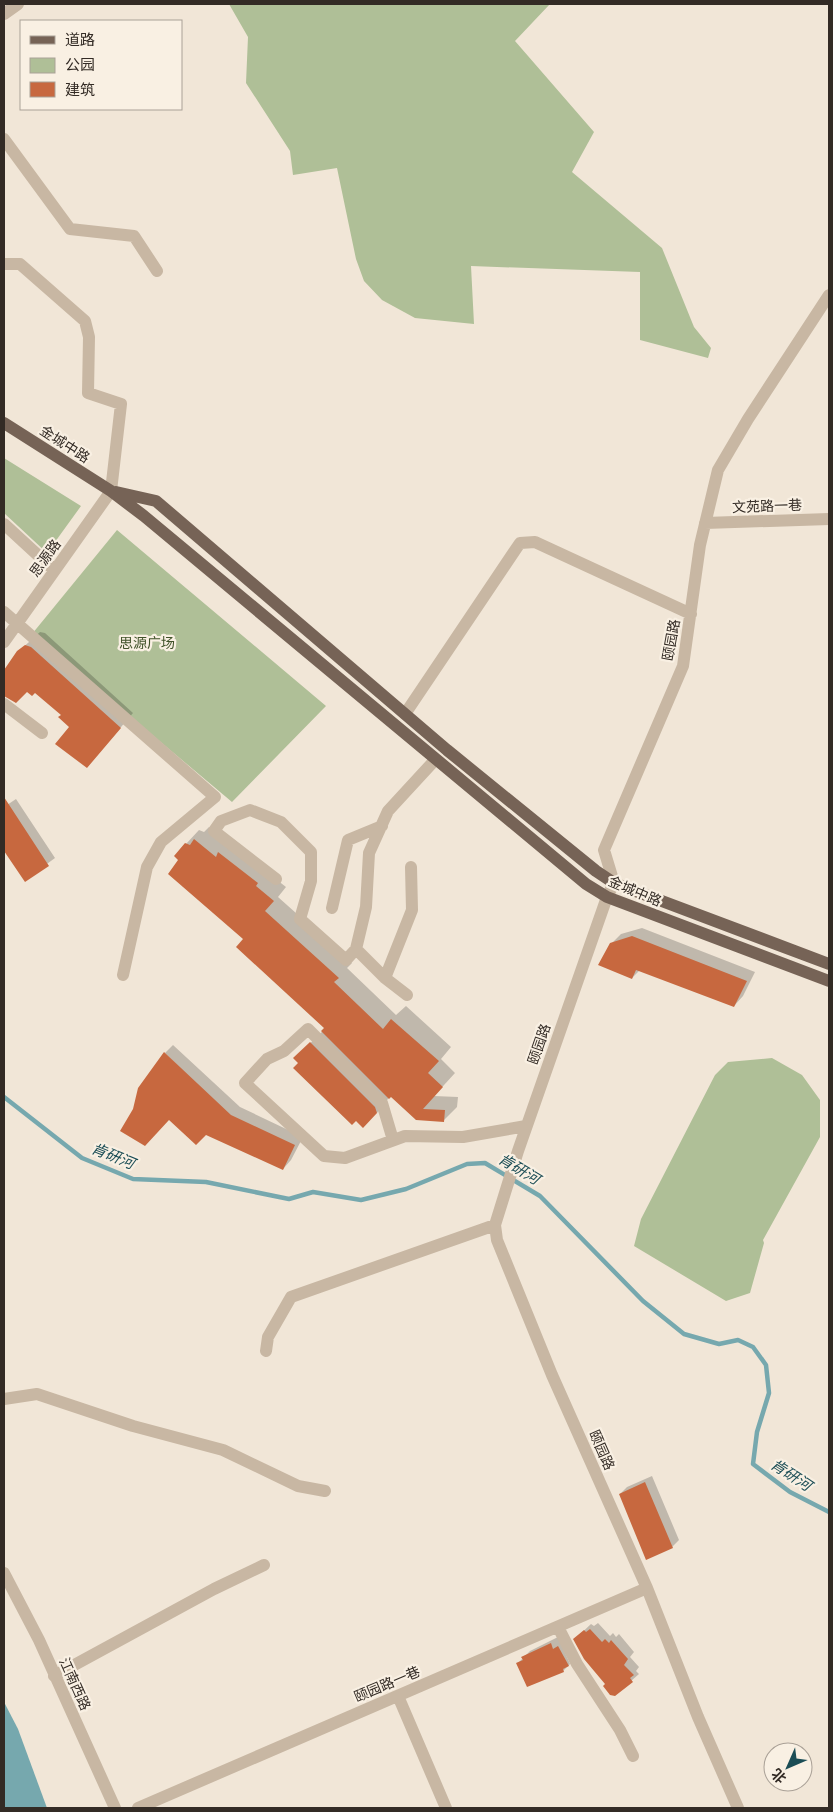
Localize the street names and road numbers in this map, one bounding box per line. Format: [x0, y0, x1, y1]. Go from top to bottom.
street label: 金城中路 [37, 422, 93, 466]
street label: 文苑路一巷 [732, 497, 802, 515]
street label: 思源路 [26, 536, 64, 580]
street label: 颐园路 [659, 618, 683, 662]
street label: 金城中路 [606, 873, 664, 909]
street label: 颐园路 [525, 1022, 553, 1066]
street label: 颐园路 [586, 1428, 618, 1472]
street label: 江南西路 [56, 1655, 94, 1713]
street label: 颐园路一巷 [352, 1663, 422, 1705]

